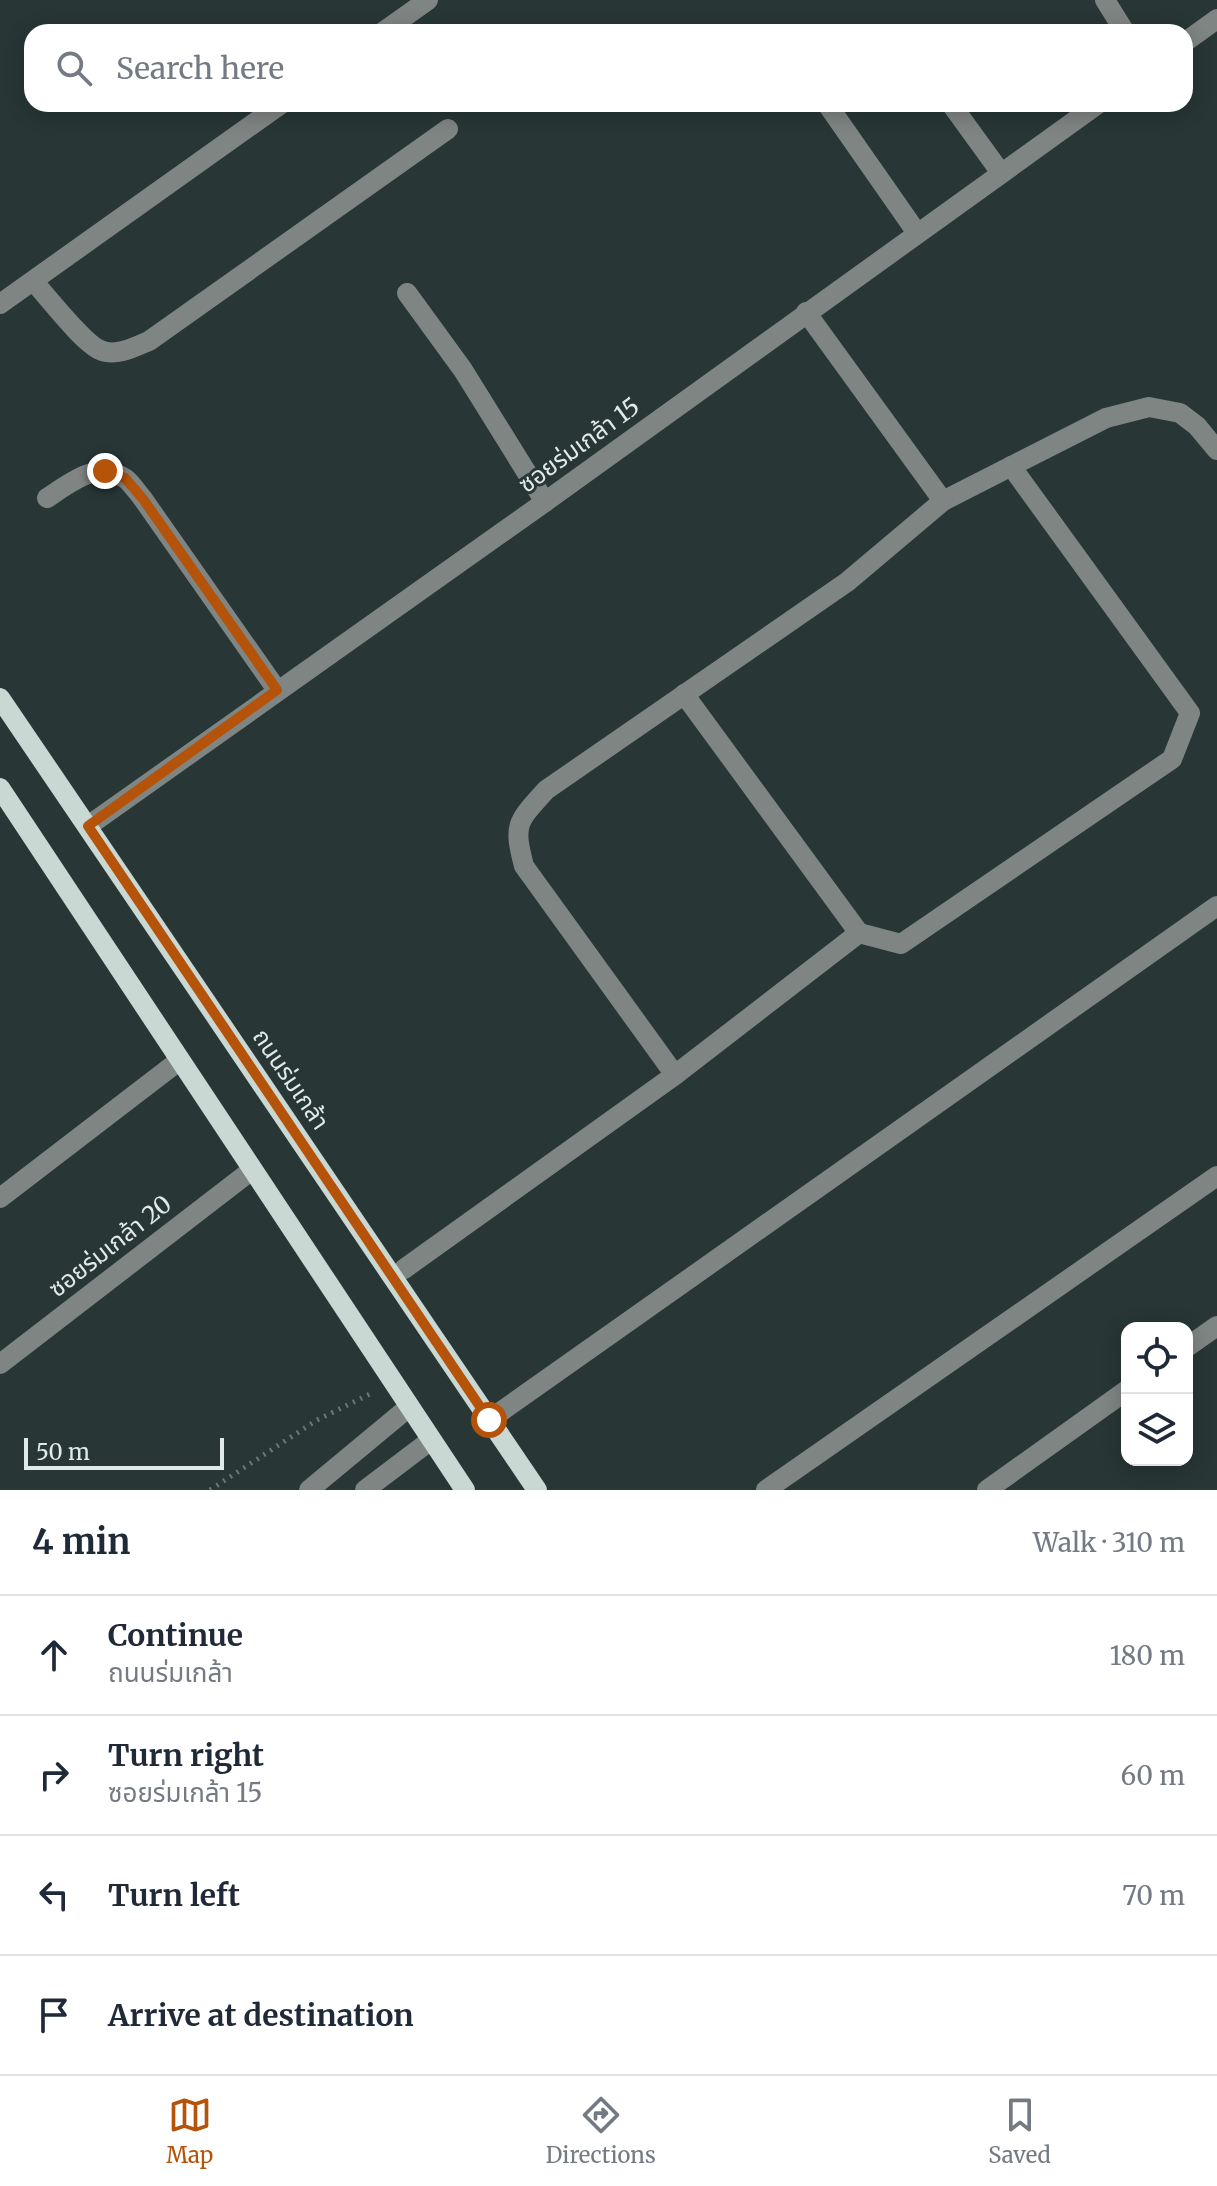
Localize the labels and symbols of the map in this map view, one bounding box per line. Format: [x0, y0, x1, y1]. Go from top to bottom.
street label: ซอยร่มเกล้า 15 [512, 391, 646, 499]
route end [87, 453, 123, 489]
street label: ถนนร่มเกล้า [246, 1023, 336, 1135]
street label: ซอยร่มเกล้า 20 [42, 1188, 178, 1304]
route start [471, 1402, 507, 1438]
scale bar [24, 1434, 224, 1470]

